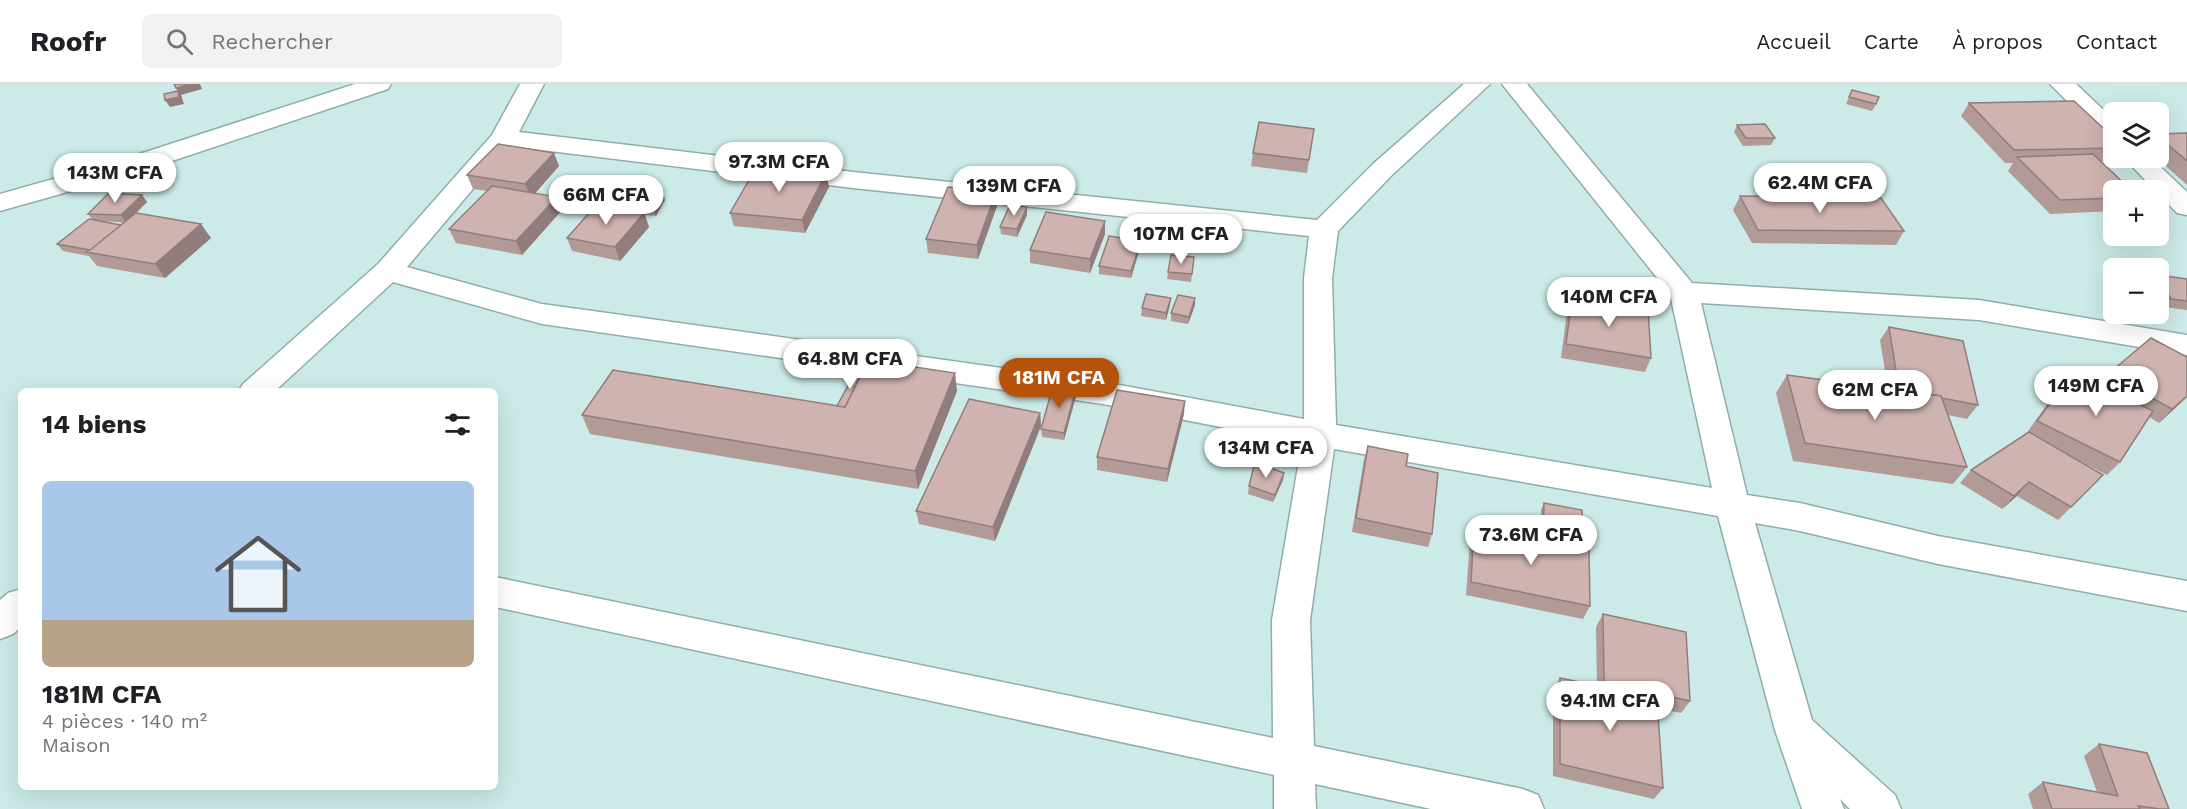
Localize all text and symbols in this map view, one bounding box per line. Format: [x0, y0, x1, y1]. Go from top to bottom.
search box [142, 14, 562, 68]
text: Roofr [30, 25, 106, 58]
icon: search [163, 25, 196, 58]
text: Rechercher [211, 29, 333, 54]
text: Accueil [1756, 29, 1831, 54]
text: Carte [1864, 29, 1919, 54]
text: À propos [1952, 29, 2043, 54]
text: Contact [2076, 29, 2157, 54]
map controls [2103, 102, 2169, 324]
button: layers [2103, 102, 2169, 168]
pin: 97.3M CFA [710, 142, 848, 193]
text: 97.3M CFA [728, 149, 830, 173]
pin: 143M CFA [53, 153, 177, 204]
text: 143M CFA [67, 160, 163, 184]
pin: 62.4M CFA [1751, 163, 1889, 214]
pin: 139M CFA [952, 166, 1076, 217]
text: 62.4M CFA [1768, 170, 1872, 194]
text: 139M CFA [967, 173, 1061, 197]
pin: 66M CFA [551, 175, 661, 226]
button: + [2103, 180, 2169, 246]
text: 66M CFA [563, 182, 649, 206]
pin: 107M CFA [1119, 214, 1243, 265]
text: 107M CFA [1133, 221, 1229, 245]
button: − [2103, 258, 2169, 324]
pin: 140M CFA [1547, 277, 1671, 328]
text: 140M CFA [1561, 284, 1657, 308]
pin: 64.8M CFA [781, 339, 919, 390]
text: 64.8M CFA [797, 346, 903, 370]
pin: 181M CFA [997, 358, 1121, 409]
text: 181M CFA [1013, 365, 1105, 389]
pin: 149M CFA [2034, 366, 2158, 417]
pin: 62M CFA [1820, 370, 1930, 421]
text: 149M CFA [2048, 373, 2144, 397]
text: 62M CFA [1832, 377, 1918, 401]
icon: filters [441, 408, 474, 441]
text: 14 biens [42, 409, 146, 439]
pin: 134M CFA [1204, 428, 1328, 479]
text: 134M CFA [1218, 435, 1314, 459]
pin: 73.6M CFA [1462, 515, 1600, 566]
icon: home [204, 520, 312, 628]
text: 73.6M CFA [1479, 522, 1583, 546]
text: 181M CFA [42, 679, 161, 709]
pin: 94.1M CFA [1541, 681, 1679, 732]
text: 94.1M CFA [1560, 688, 1660, 712]
text: 4 pièces · 140 m² [42, 709, 207, 733]
text: Maison [42, 733, 111, 757]

